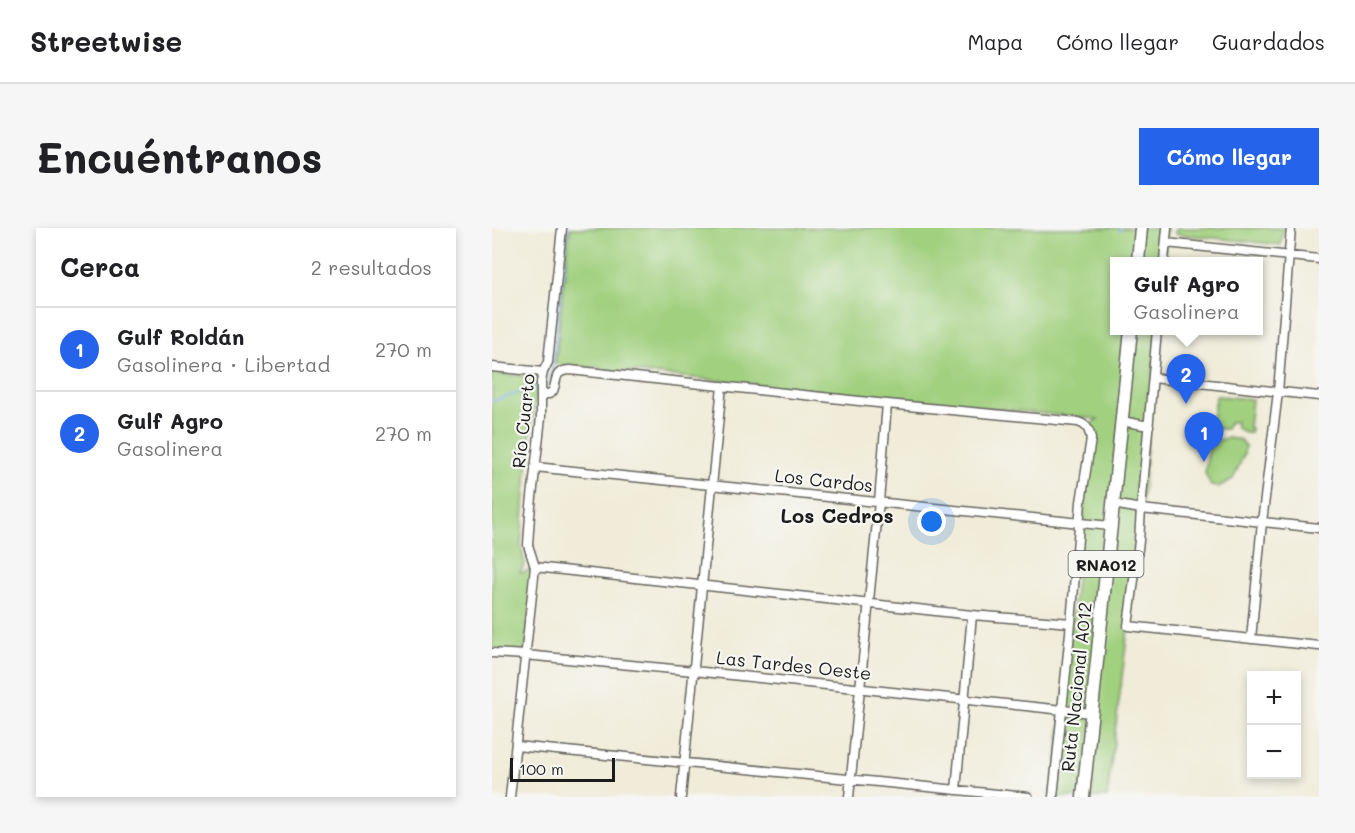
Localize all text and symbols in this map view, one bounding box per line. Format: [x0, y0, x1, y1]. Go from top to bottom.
text: Streetwise [30, 23, 182, 59]
text: Mapa [967, 28, 1023, 55]
text: Cómo llegar [1056, 28, 1179, 55]
text: Guardados [1212, 28, 1325, 55]
button: Cómo llegar [1139, 128, 1319, 185]
text: Encuéntranos [36, 129, 322, 184]
text: Cerca [60, 250, 140, 284]
text: 2 resultados [311, 254, 432, 280]
popup [1110, 257, 1263, 335]
text: Gulf Agro [1133, 269, 1240, 298]
text: Gasolinera [1133, 298, 1239, 324]
text: Gulf Roldán [117, 322, 244, 351]
text: 1 [75, 336, 84, 362]
text: 270 m [375, 336, 432, 362]
text: Gasolinera · Libertad [117, 351, 330, 377]
pin: 2 [1166, 354, 1206, 404]
street label: Río Cuarto [506, 372, 540, 470]
text: Gulf Agro [117, 406, 223, 435]
pin: 1 [1184, 412, 1224, 462]
text: 2 [74, 420, 85, 446]
text: 270 m [375, 420, 432, 446]
text: Gasolinera [117, 435, 223, 461]
street label: Los Cardos [774, 463, 874, 497]
district label: Los Cedros [780, 502, 894, 528]
your location [917, 507, 946, 536]
road number: RNA012 [1068, 551, 1144, 577]
street label: Ruta Nacional A012 [1055, 601, 1097, 773]
street label: Las Tardes Oeste [715, 645, 873, 685]
map controls [1247, 671, 1301, 779]
button: + [1247, 671, 1301, 725]
button: − [1247, 725, 1301, 779]
scale bar [510, 755, 615, 782]
text: 100 m [519, 758, 564, 779]

